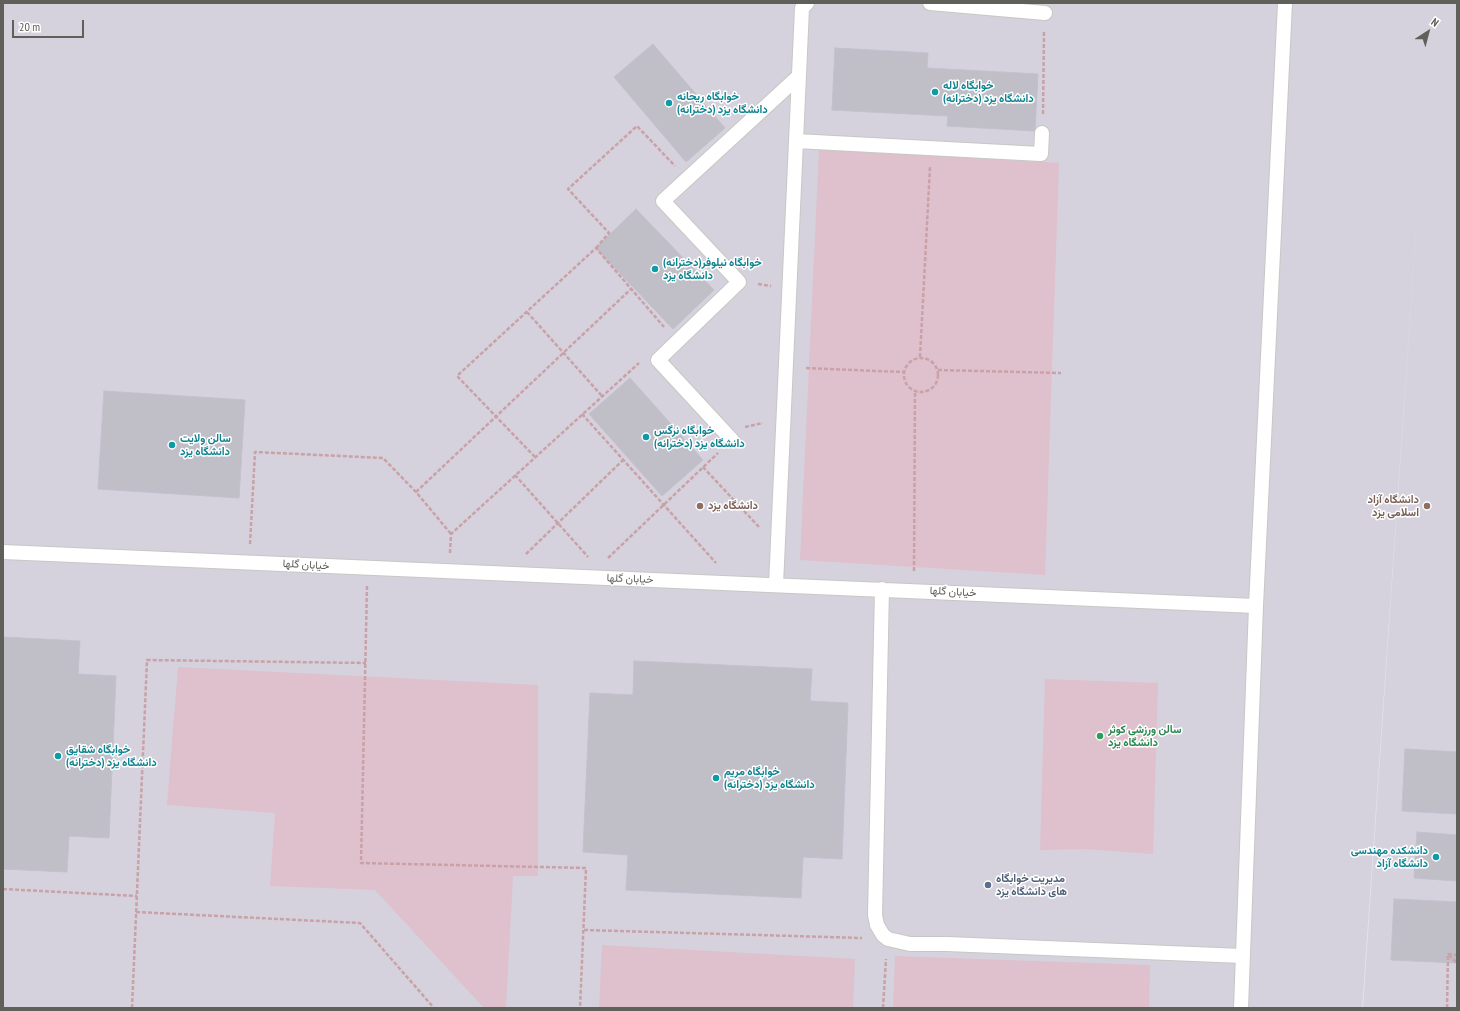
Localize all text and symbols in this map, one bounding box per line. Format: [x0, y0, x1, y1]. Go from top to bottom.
scale bar [14, 12, 86, 38]
north arrow [1408, 12, 1448, 52]
text: N [1429, 15, 1442, 30]
text: 20 m [19, 19, 40, 34]
place label: خوابگاه لاله (دخترانه) دانشگاه یزد [943, 79, 1034, 105]
marker: خوابگاه لاله (دخترانه) دانشگاه یزد [930, 87, 940, 97]
place label: خوابگاه ریحانه (دخترانه) دانشگاه یزد [677, 90, 768, 116]
marker: خوابگاه ریحانه (دخترانه) دانشگاه یزد [664, 98, 674, 108]
place label: خوابگاه نیلوفر(دخترانه) دانشگاه یزد [663, 256, 762, 282]
marker: خوابگاه نیلوفر(دخترانه) دانشگاه یزد [650, 264, 660, 274]
place label: خوابگاه نرگس (دخترانه) دانشگاه یزد [654, 424, 745, 450]
place label: سالن ولایت دانشگاه یزد [180, 432, 231, 458]
marker: خوابگاه نرگس (دخترانه) دانشگاه یزد [641, 432, 651, 442]
marker: سالن ولایت دانشگاه یزد [167, 440, 177, 450]
place label: دانشگاه آزاد اسلامی یزد [1367, 493, 1419, 519]
place label: دانشگاه یزد [708, 499, 758, 513]
marker: دانشگاه یزد [695, 501, 705, 511]
marker: دانشگاه آزاد اسلامی یزد [1422, 501, 1432, 511]
street label: خیابان گلها [282, 557, 330, 573]
street label: خیابان گلها [606, 572, 654, 586]
street label: خیابان گلها [929, 584, 977, 600]
place label: سالن ورزشی کوثر دانشگاه یزد [1108, 723, 1182, 749]
marker: سالن ورزشی کوثر دانشگاه یزد [1095, 731, 1105, 741]
place label: خوابگاه شقایق (دخترانه) دانشگاه یزد [66, 743, 157, 769]
marker: خوابگاه شقایق (دخترانه) دانشگاه یزد [53, 751, 63, 761]
place label: خوابگاه مریم (دخترانه) دانشگاه یزد [724, 765, 815, 791]
marker: خوابگاه مریم (دخترانه) دانشگاه یزد [711, 773, 721, 783]
place label: دانشکده مهندسی دانشگاه آزاد [1351, 844, 1428, 870]
marker: دانشکده مهندسی دانشگاه آزاد [1431, 852, 1441, 862]
place label: مدیریت خوابگاه های دانشگاه یزد [996, 872, 1067, 898]
marker: مدیریت خوابگاه های دانشگاه یزد [983, 880, 993, 890]

